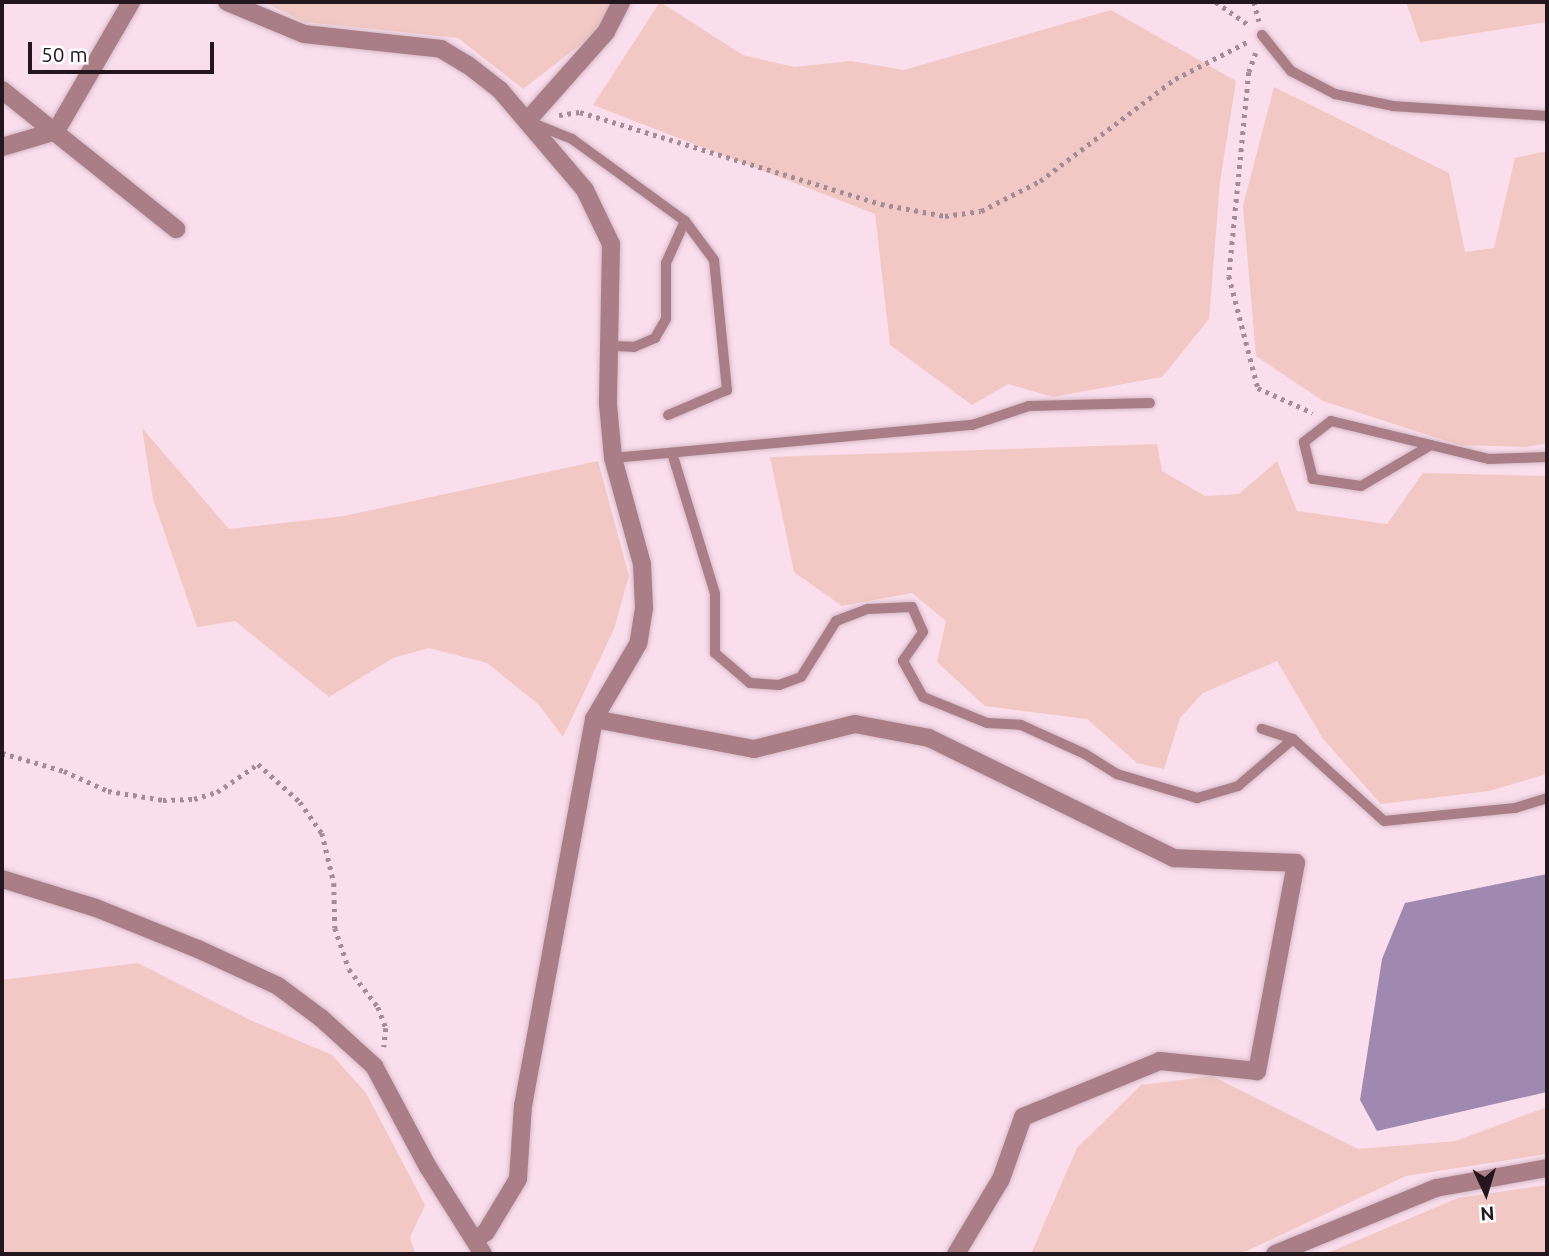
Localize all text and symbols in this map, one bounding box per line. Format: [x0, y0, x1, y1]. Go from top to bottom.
scale bar [32, 28, 217, 72]
text: 50 m [41, 42, 88, 66]
north arrow [1451, 1158, 1521, 1228]
text: N [1480, 1202, 1495, 1225]

